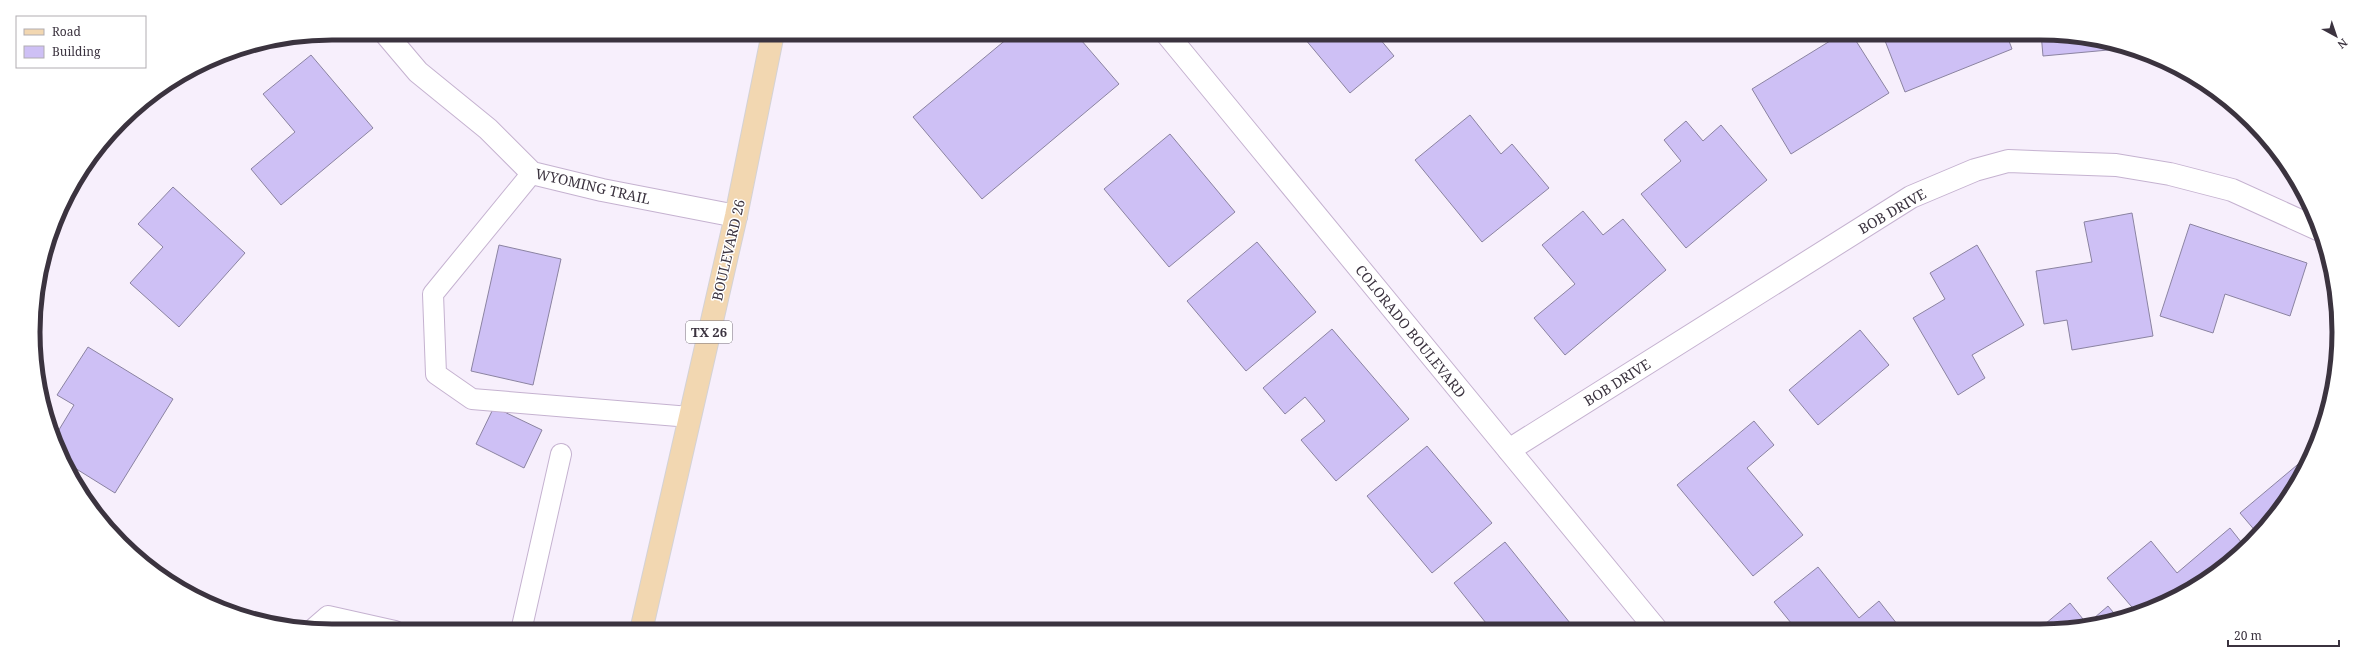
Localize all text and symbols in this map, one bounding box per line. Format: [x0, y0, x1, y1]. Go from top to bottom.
legend [16, 16, 146, 68]
north arrow [2316, 16, 2356, 56]
text: Road [52, 23, 82, 40]
text: N [2334, 36, 2351, 53]
text: Building [52, 43, 101, 60]
street label: WYOMING TRAIL [534, 164, 653, 209]
street label: BOB DRIVE [1855, 184, 1929, 238]
street label: BOULEVARD 26 [707, 197, 749, 303]
street label: COLORADO BOULEVARD [1351, 261, 1471, 401]
road number: TX 26 [686, 321, 732, 343]
street label: BOB DRIVE [1580, 354, 1654, 410]
scale bar [2228, 622, 2339, 648]
text: 20 m [2234, 627, 2262, 644]

